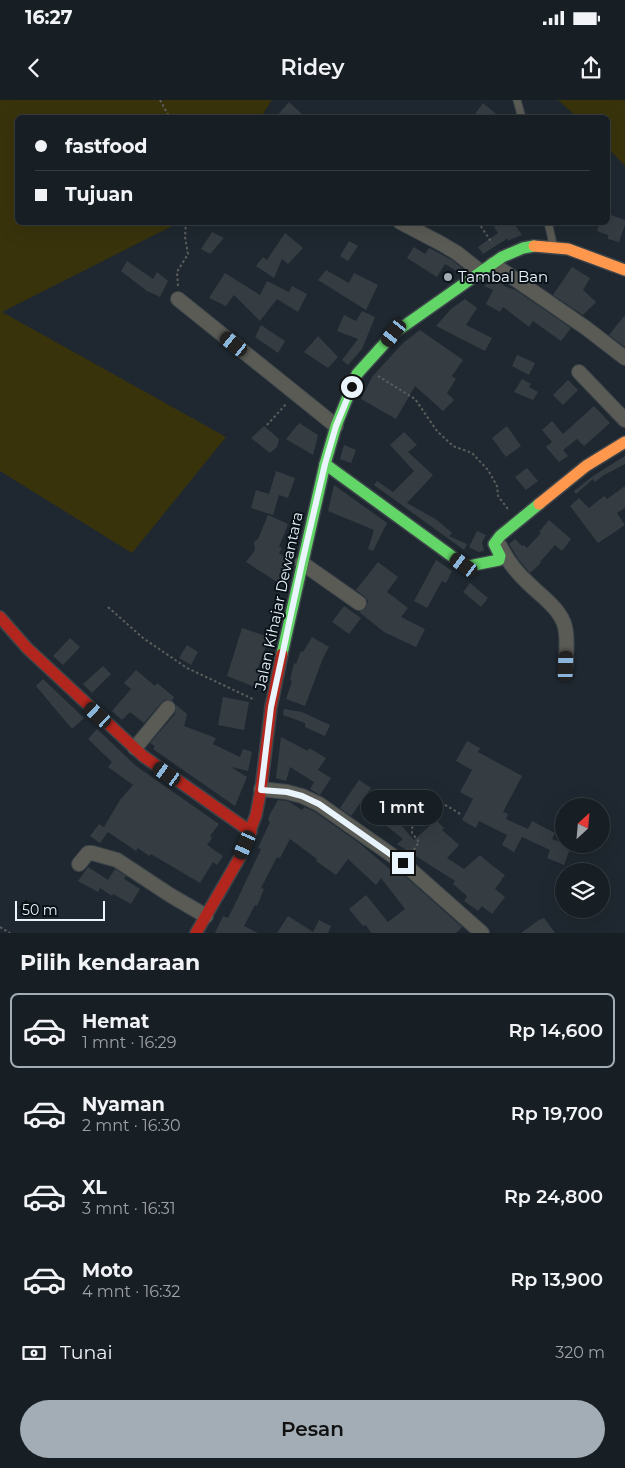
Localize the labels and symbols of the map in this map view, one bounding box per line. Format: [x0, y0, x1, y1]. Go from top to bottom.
place label: Tambal Ban [458, 267, 548, 286]
marker: Tambal Ban [442, 271, 454, 283]
car [378, 317, 409, 349]
car [217, 329, 250, 359]
route start [341, 376, 363, 398]
street label: Jalan Kihajar Dewantara [250, 510, 307, 693]
car [447, 550, 480, 580]
car [557, 651, 574, 681]
car [81, 699, 114, 731]
car [150, 759, 183, 789]
callout: 1 mnt [362, 790, 444, 826]
north arrow [555, 798, 610, 852]
car [232, 828, 257, 862]
route end [392, 852, 414, 874]
scale bar [15, 898, 105, 921]

